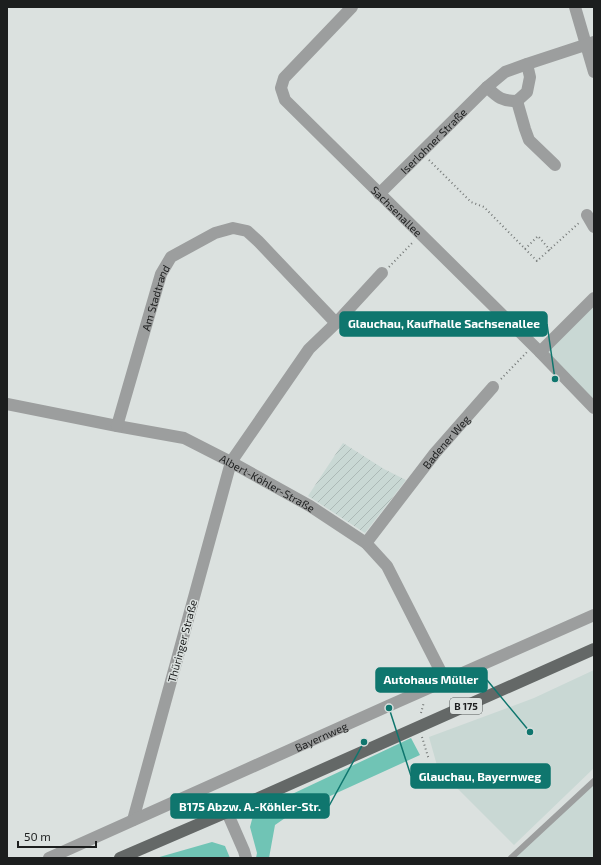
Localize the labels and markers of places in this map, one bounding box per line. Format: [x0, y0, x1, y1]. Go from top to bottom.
callout: Glauchau, Kaufhalle Sachsenallee [340, 312, 547, 336]
callout: Autohaus Müller [376, 668, 487, 692]
callout: Glauchau, Bayernweg [411, 764, 550, 788]
callout: B175 Abzw. A.-Köhler-Str. [171, 794, 329, 818]

